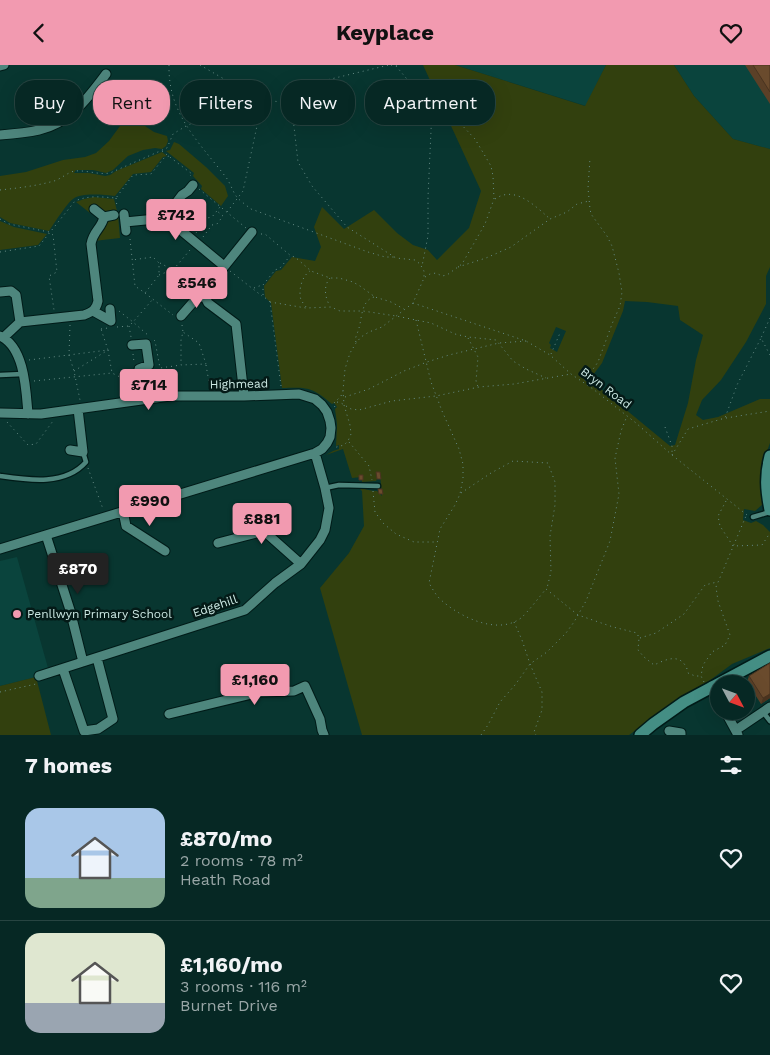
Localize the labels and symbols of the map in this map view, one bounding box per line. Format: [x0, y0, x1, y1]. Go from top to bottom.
pin: £742 [146, 199, 206, 241]
pin: £546 [167, 267, 227, 309]
street label: Bryn Road [578, 364, 634, 412]
pin: £714 [119, 369, 179, 411]
street label: Highmead [210, 376, 268, 392]
pin: £990 [120, 485, 180, 527]
pin: £881 [232, 503, 292, 545]
pin: £870 [48, 553, 108, 595]
street label: Edgehill [191, 592, 239, 620]
place label: Penllwyn Primary School [27, 607, 172, 621]
marker: Penllwyn Primary School [11, 608, 23, 620]
pin: £1,160 [214, 663, 296, 706]
north arrow [710, 675, 755, 720]

